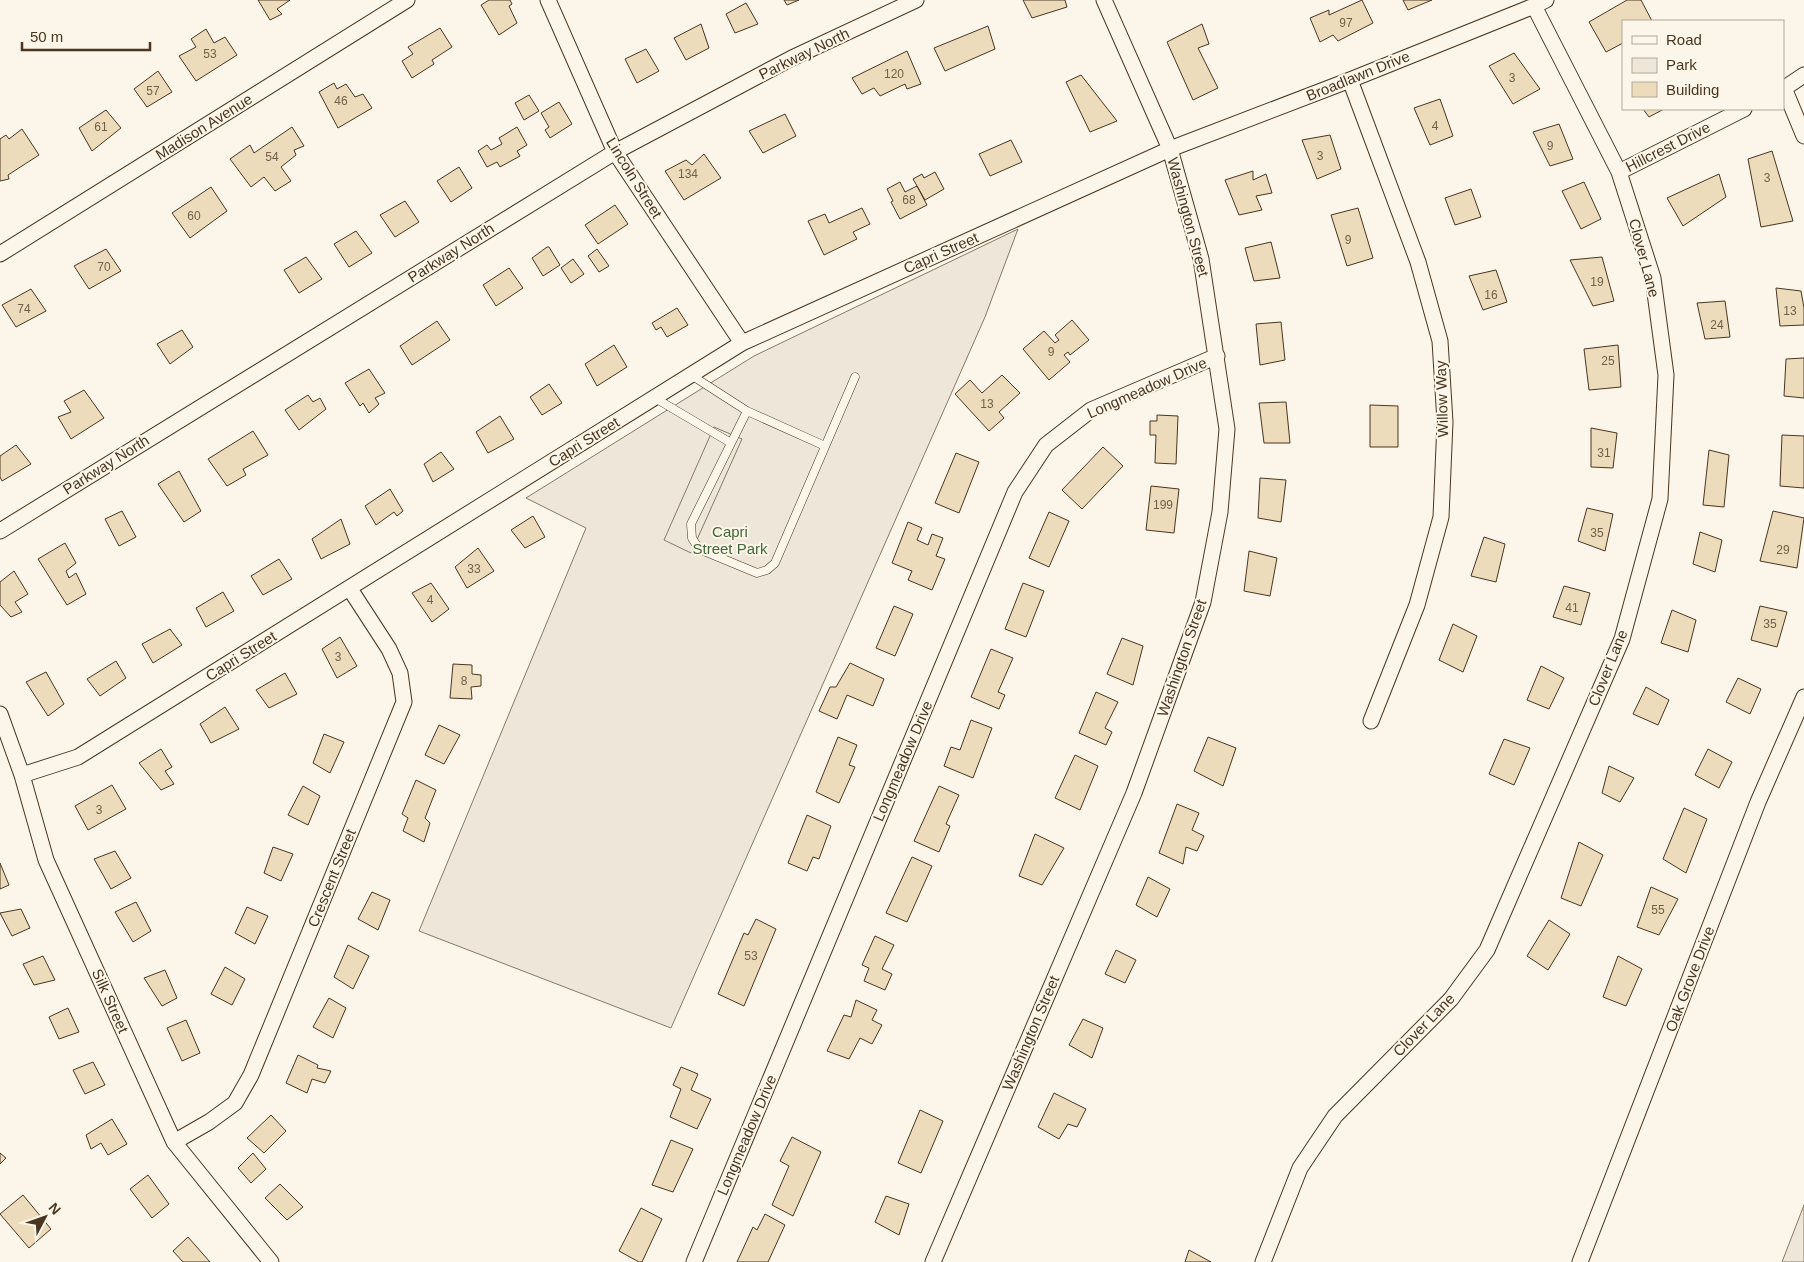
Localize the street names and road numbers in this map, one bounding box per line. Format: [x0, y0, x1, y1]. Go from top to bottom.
street label: Parkway North [756, 24, 852, 83]
street label: Broadlawn Drive [1304, 47, 1412, 104]
street label: Madison Avenue [152, 90, 255, 163]
street label: Hillcrest Drive [1623, 118, 1713, 175]
street label: Lincoln Street [603, 134, 666, 222]
street label: Washington Street [1164, 155, 1213, 279]
street label: Clover Lane [1626, 217, 1663, 299]
street label: Parkway North [405, 219, 497, 286]
street label: Capri Street [901, 228, 982, 277]
street label: Longmeadow Drive [1084, 353, 1209, 422]
street label: Willow Way [1432, 360, 1451, 438]
street label: Capri Street [545, 413, 623, 470]
street label: Parkway North [60, 431, 152, 498]
street label: Washington Street [1153, 596, 1210, 719]
street label: Capri Street [202, 627, 280, 684]
street label: Clover Lane [1585, 627, 1631, 708]
street label: Longmeadow Drive [869, 698, 936, 824]
street label: Crescent Street [304, 826, 359, 929]
street label: Oak Grove Drive [1662, 924, 1717, 1034]
street label: Silk Street [89, 966, 132, 1036]
street label: Washington Street [999, 972, 1063, 1093]
street label: Clover Lane [1389, 990, 1458, 1060]
street label: Longmeadow Drive [713, 1072, 780, 1198]

